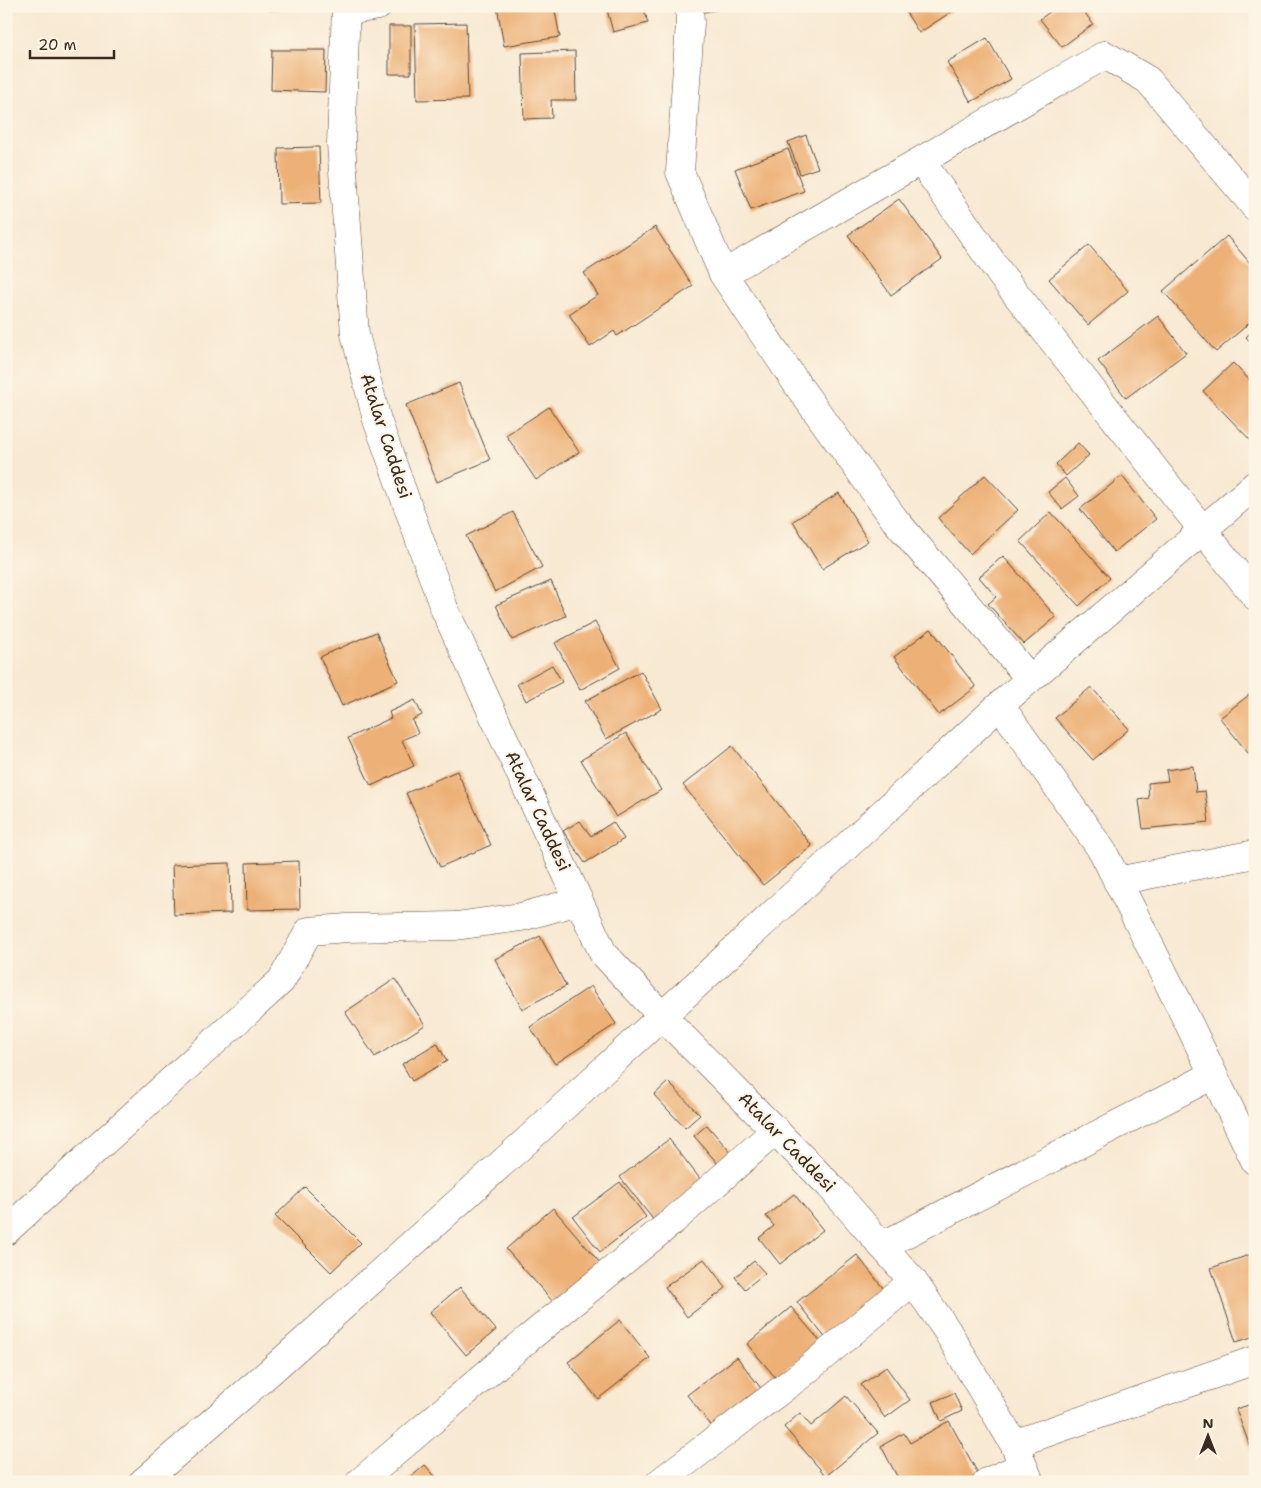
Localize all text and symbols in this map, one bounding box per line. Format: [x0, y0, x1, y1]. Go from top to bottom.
scale bar [30, 28, 114, 60]
text: 20 m [38, 35, 77, 55]
street label: Atalar Caddesi [354, 370, 418, 502]
street label: Atalar Caddesi [500, 747, 576, 875]
street label: Atalar Caddesi [733, 1087, 841, 1197]
north arrow [1184, 1410, 1234, 1460]
text: N [1202, 1414, 1214, 1432]

